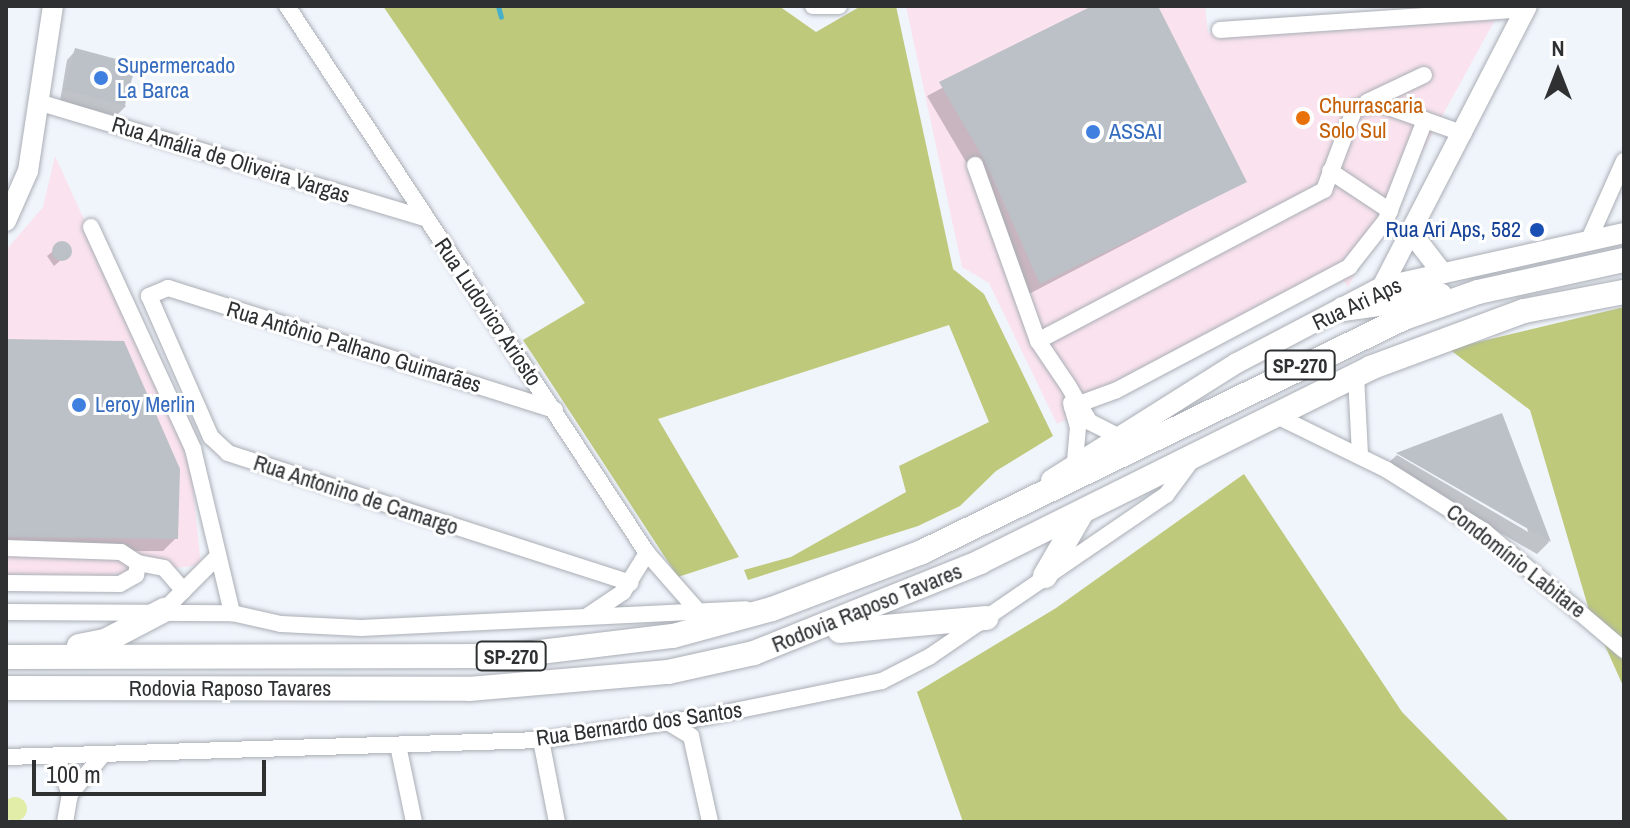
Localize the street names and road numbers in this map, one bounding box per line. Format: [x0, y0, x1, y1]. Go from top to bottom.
street label: Rua Amália de Oliveira Vargas [108, 111, 354, 209]
street label: Rua Ludovico Ariosto [429, 233, 547, 391]
street label: Rua Ari Aps [1307, 271, 1407, 337]
street label: Rua Antônio Palhano Guimarães [223, 296, 485, 398]
road number: SP-270 [1264, 349, 1336, 381]
street label: Rua Antonino de Camargo [250, 449, 462, 541]
street label: Condomínio Labitare [1441, 498, 1591, 624]
street label: Rodovia Raposo Tavares [768, 558, 966, 658]
road number: SP-270 [475, 640, 547, 672]
street label: Rodovia Raposo Tavares [129, 676, 331, 702]
street label: Rua Bernardo dos Santos [534, 696, 744, 752]

